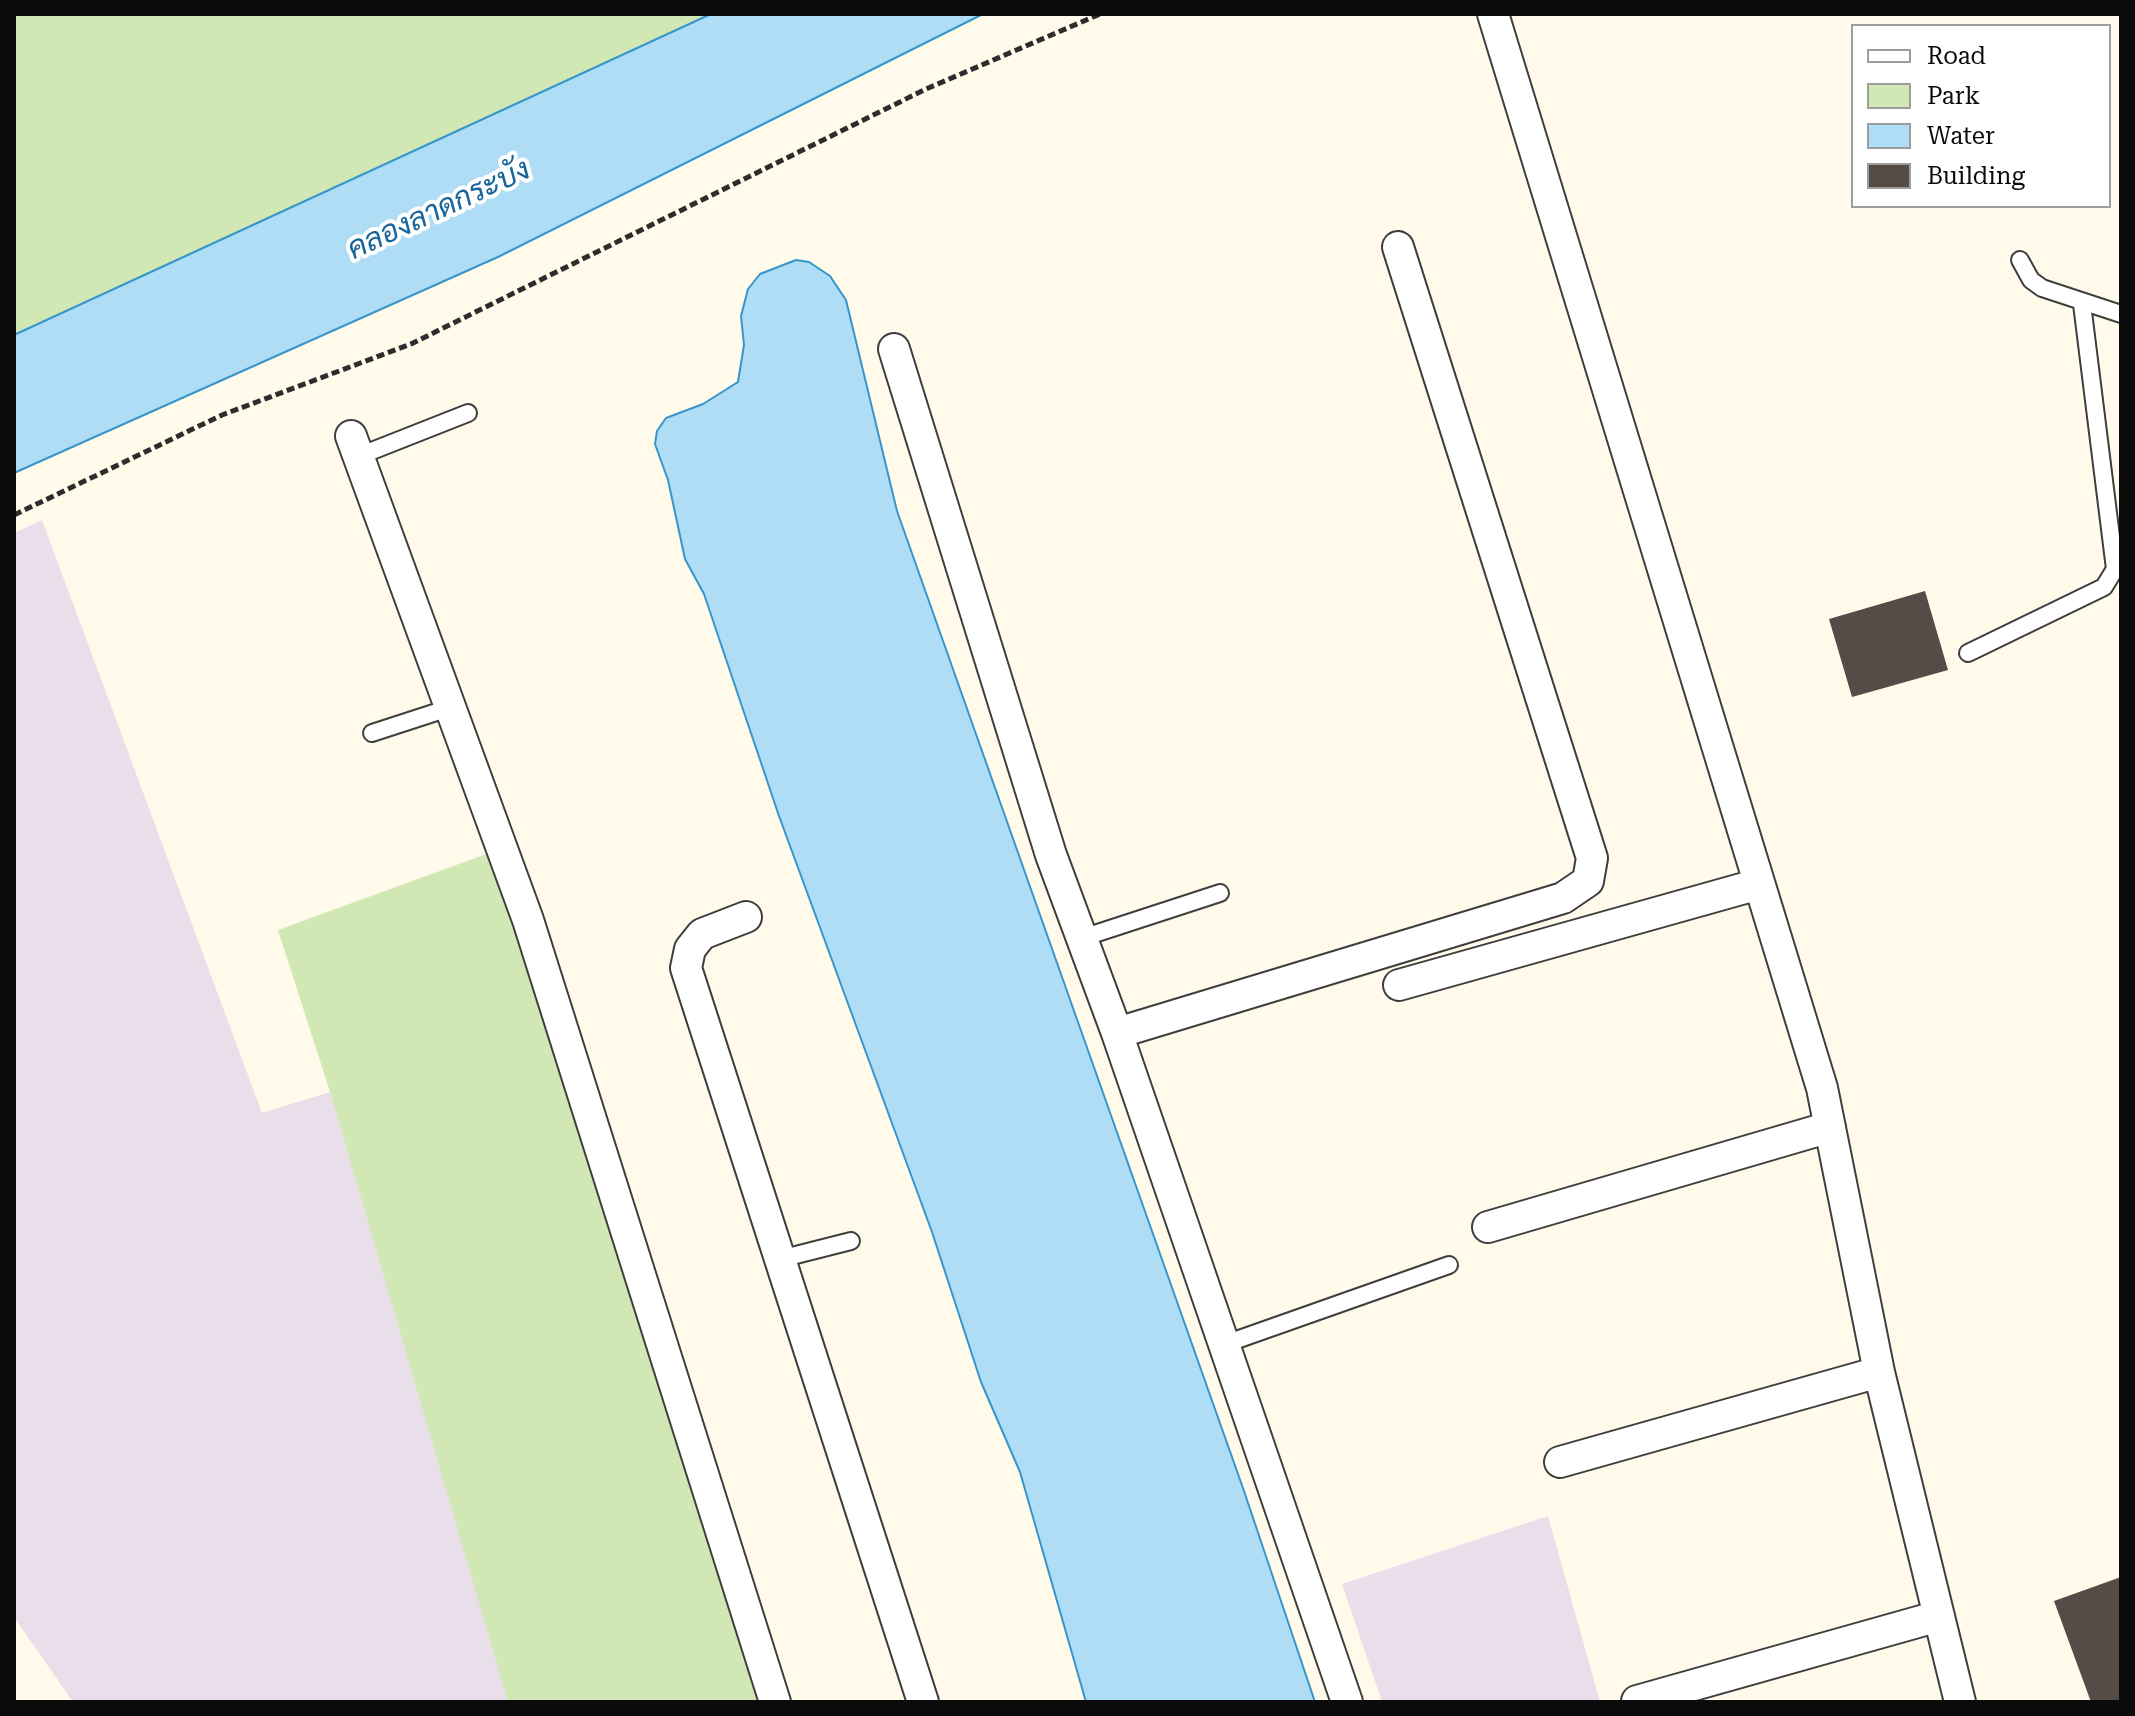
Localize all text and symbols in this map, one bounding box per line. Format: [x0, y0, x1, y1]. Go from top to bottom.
legend [1851, 24, 2111, 208]
text: Road [1927, 42, 1986, 70]
text: Park [1927, 82, 1980, 110]
text: Water [1927, 122, 1995, 150]
water label: คลองลาดกระบัง [342, 152, 536, 268]
text: Building [1927, 162, 2025, 190]

